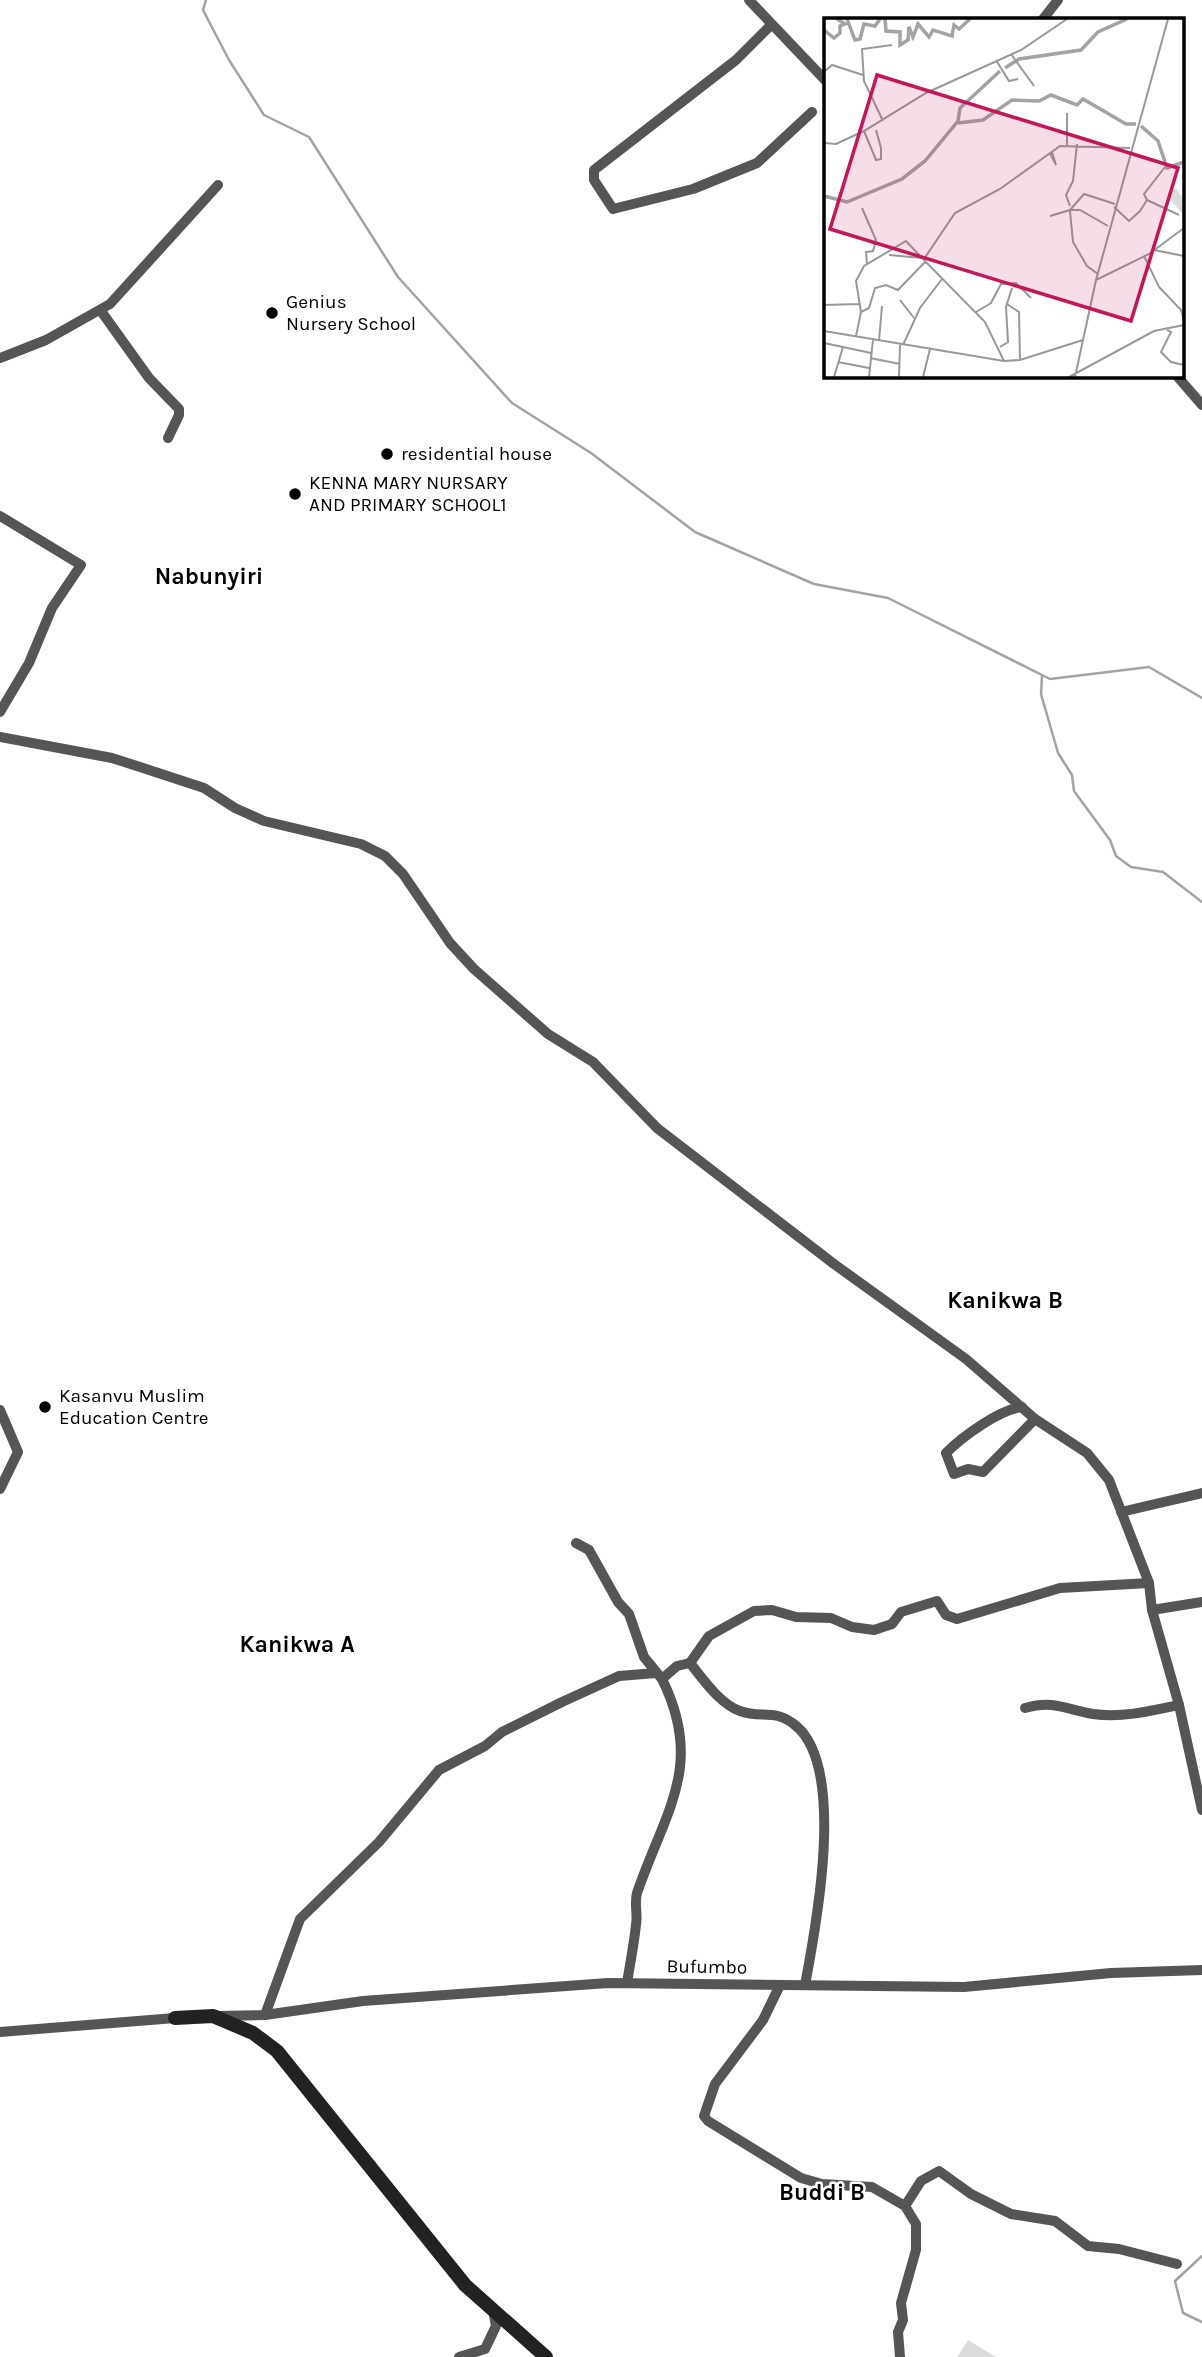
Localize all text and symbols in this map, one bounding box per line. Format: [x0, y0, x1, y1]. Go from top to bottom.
inset map [824, 18, 1184, 378]
place label: Genius Nursery School [286, 291, 416, 335]
marker: Genius Nursery School [264, 305, 280, 321]
place label: residential house [401, 443, 552, 465]
marker: residential house [379, 446, 395, 462]
place label: KENNA MARY NURSARY AND PRIMARY SCHOOL1 [309, 472, 508, 516]
marker: KENNA MARY NURSARY AND PRIMARY SCHOOL1 [287, 486, 303, 502]
district label: Nabunyiri [155, 563, 263, 590]
district label: Kanikwa B [947, 1287, 1063, 1314]
place label: Kasanvu Muslim Education Centre [59, 1385, 209, 1429]
marker: Kasanvu Muslim Education Centre [37, 1399, 53, 1415]
district label: Kanikwa A [239, 1631, 355, 1658]
street label: Bufumbo [666, 1955, 748, 1979]
district label: Buddi B [779, 2179, 865, 2206]

